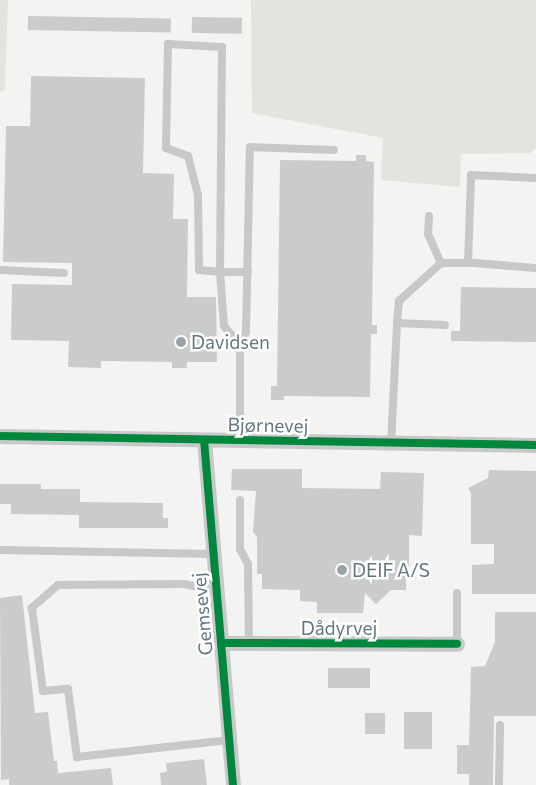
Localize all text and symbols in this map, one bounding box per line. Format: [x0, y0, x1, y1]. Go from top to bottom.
place label: Davidsen [191, 331, 270, 353]
marker: Davidsen [175, 336, 187, 348]
street label: Bjørnevej [227, 413, 309, 437]
place label: DEIF A/S [352, 559, 430, 581]
marker: DEIF A/S [336, 564, 348, 576]
street label: Gemsevej [187, 572, 217, 656]
street label: Dådyrvej [301, 617, 377, 639]

